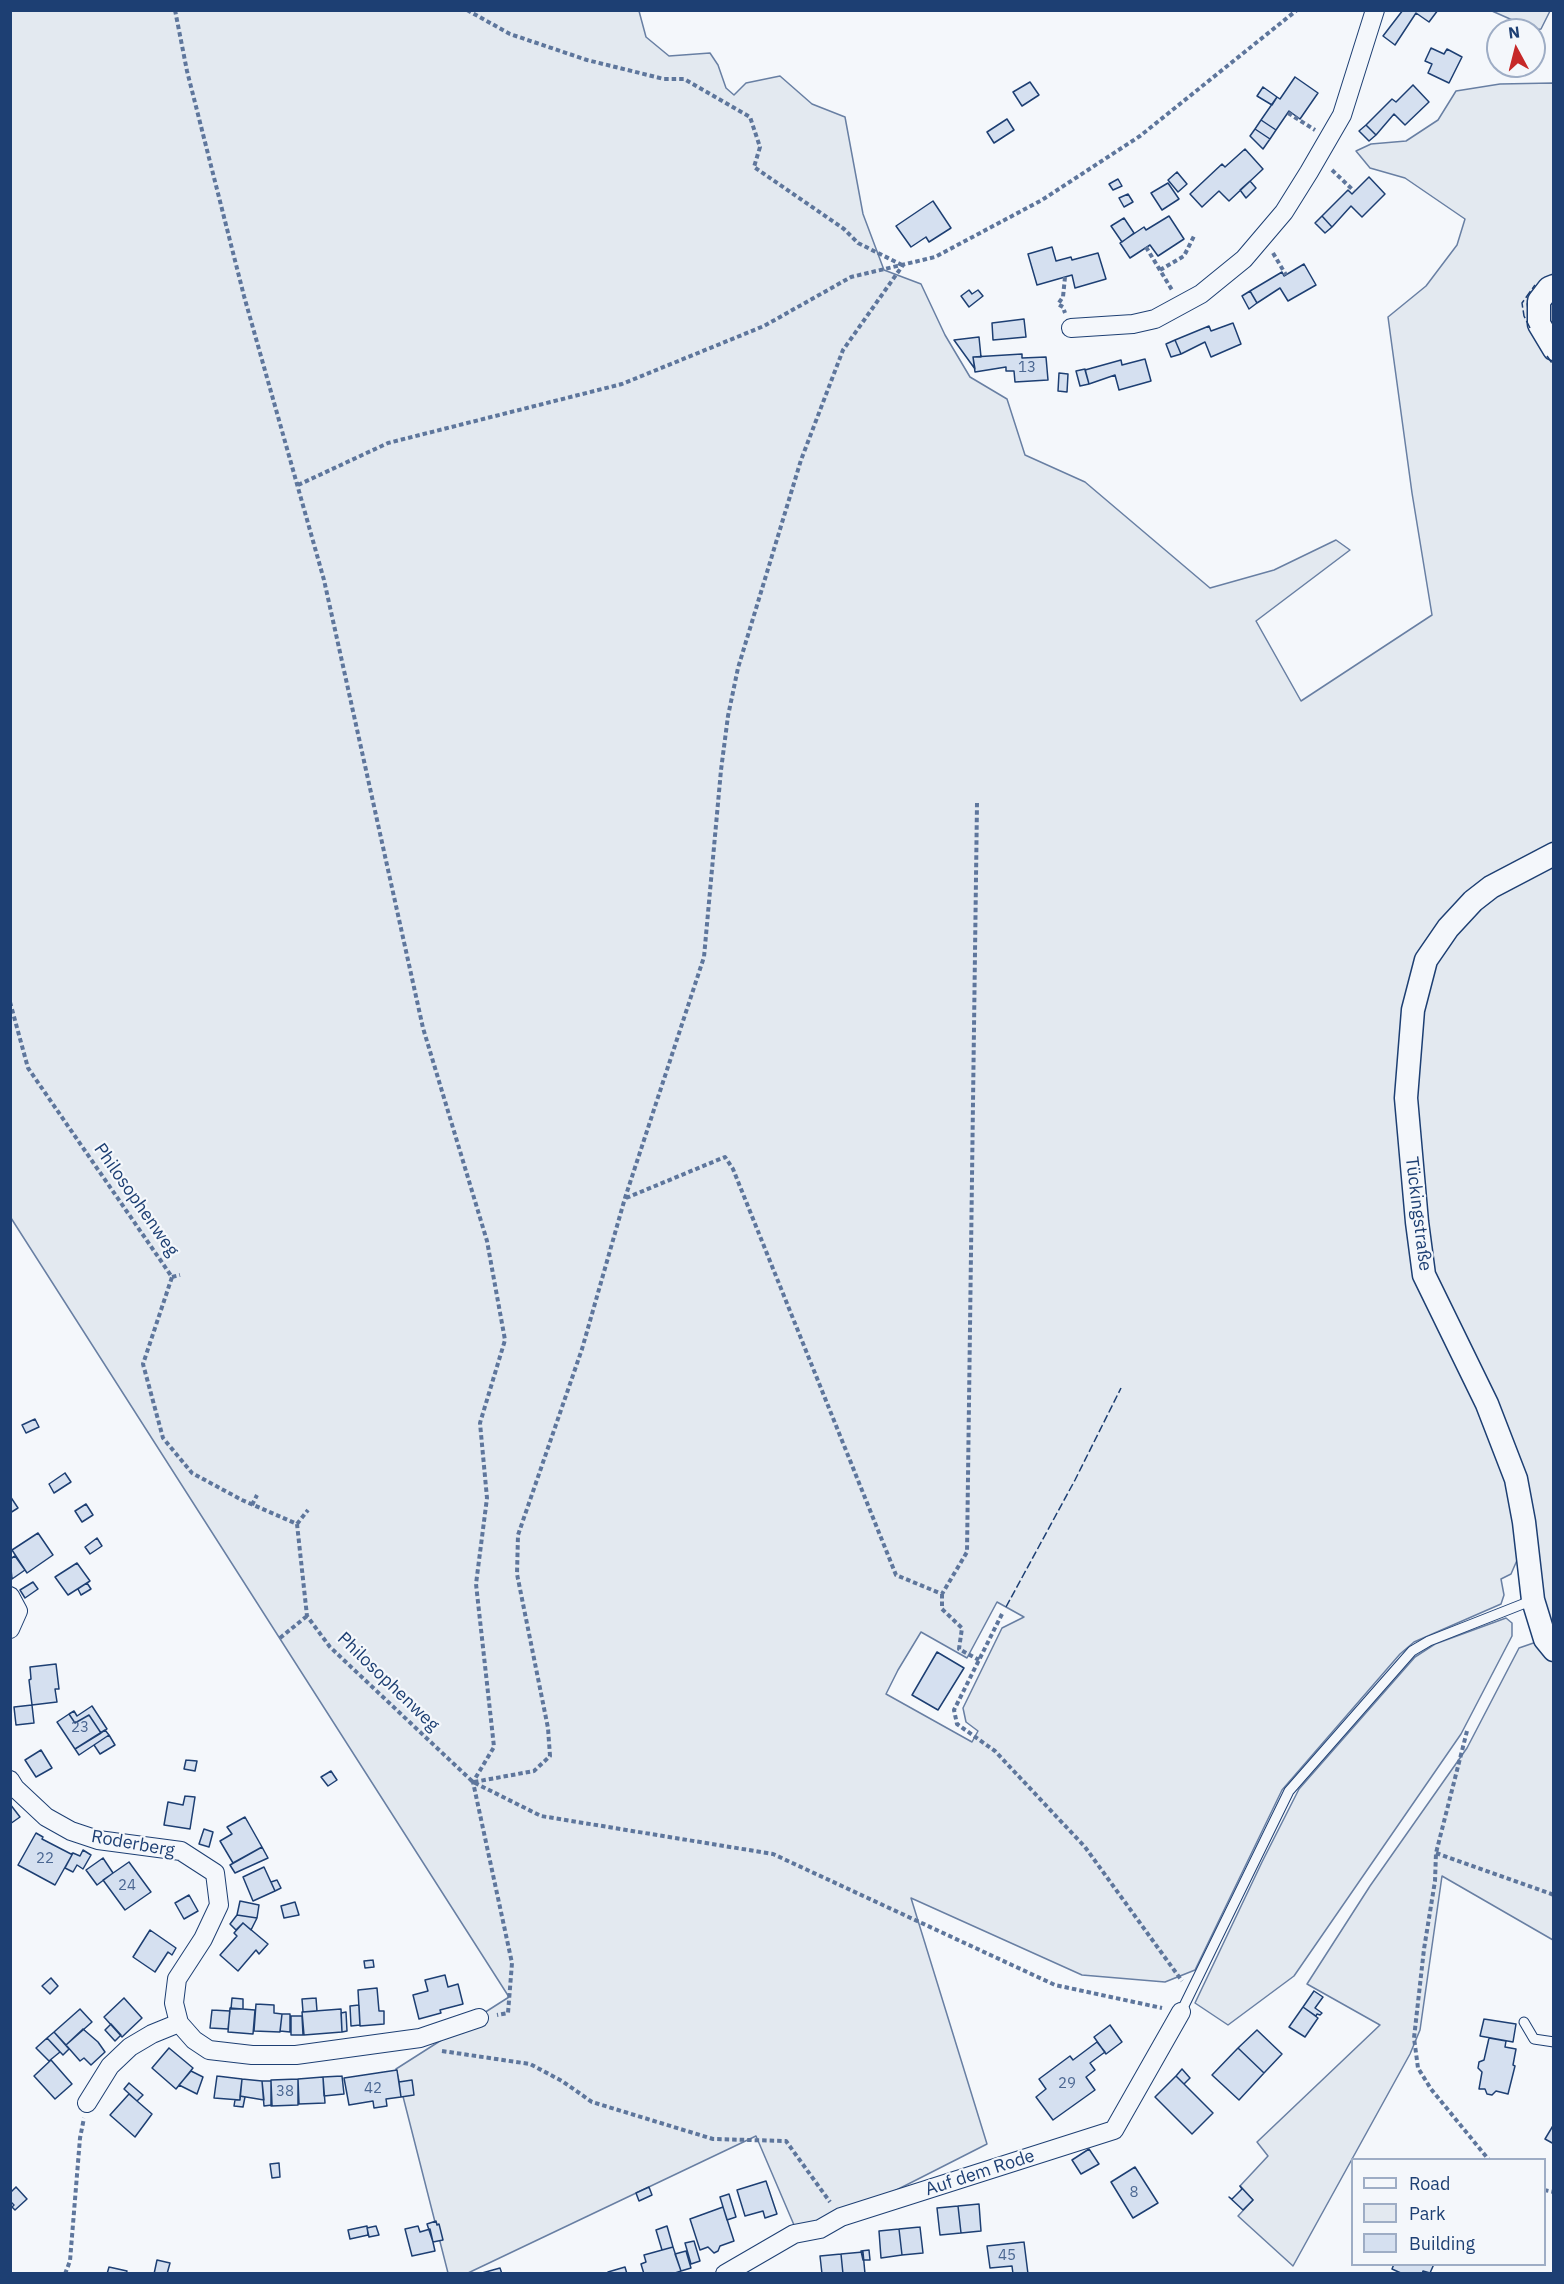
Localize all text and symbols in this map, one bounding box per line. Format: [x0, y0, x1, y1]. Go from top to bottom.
north arrow [1486, 18, 1546, 78]
text: N [1507, 21, 1521, 43]
house number: 13 [1018, 359, 1036, 377]
street label: Philosophenweg [89, 1139, 183, 1261]
street label: Tückingstraße [1400, 1156, 1436, 1272]
street label: Philosophenweg [333, 1628, 443, 1736]
house number: 23 [71, 1719, 89, 1737]
street label: Roderberg [90, 1826, 176, 1862]
house number: 22 [36, 1850, 54, 1868]
house number: 24 [118, 1877, 136, 1895]
house number: 29 [1058, 2075, 1076, 2093]
house number: 42 [364, 2080, 382, 2098]
house number: 38 [276, 2083, 294, 2101]
street label: Auf dem Rode [923, 2145, 1037, 2201]
legend [1351, 2158, 1546, 2266]
text: Road [1409, 2172, 1450, 2195]
house number: 8 [1130, 2184, 1138, 2202]
text: Park [1409, 2202, 1445, 2225]
text: Building [1409, 2232, 1475, 2255]
house number: 45 [998, 2247, 1016, 2265]

